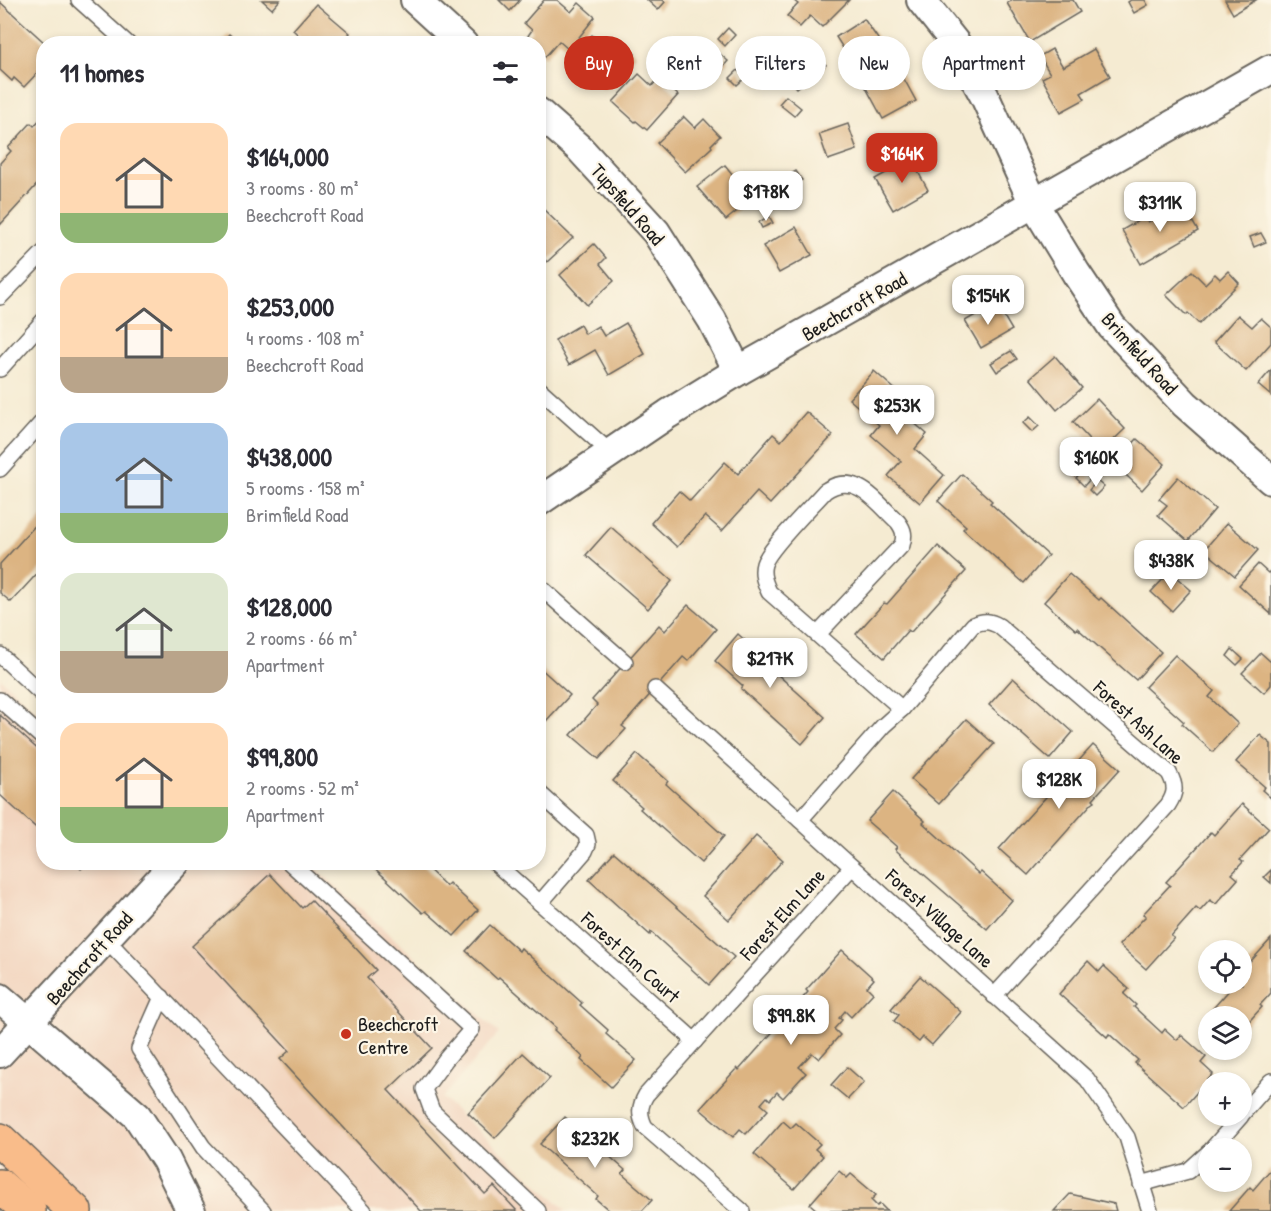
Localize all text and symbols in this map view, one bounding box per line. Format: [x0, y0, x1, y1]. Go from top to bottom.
chip: Buy [564, 36, 634, 90]
chip: Rent [646, 36, 723, 90]
chip: Filters [735, 36, 826, 90]
chip: New [838, 36, 910, 90]
chip: Apartment [922, 36, 1046, 90]
text: 11 homes [60, 55, 144, 90]
icon: filters [489, 56, 522, 89]
pin: $164K [860, 133, 944, 184]
text: $164,000 [246, 139, 329, 174]
text: $164K [880, 139, 924, 166]
icon: home [108, 147, 180, 219]
street label: Tupsfield Road [585, 157, 671, 251]
pin: $178K [724, 171, 808, 222]
text: 3 rooms · 80 m² [246, 174, 358, 201]
text: $178K [743, 177, 789, 204]
pin: $311K [1118, 182, 1202, 233]
text: $311K [1138, 188, 1182, 215]
text: Beechcroft Road [246, 201, 363, 228]
street label: Beechcroft Road [797, 265, 912, 347]
pin: $154K [946, 275, 1030, 326]
text: $154K [966, 281, 1010, 308]
text: $253,000 [246, 289, 334, 324]
icon: home [108, 297, 180, 369]
street label: Brimfield Road [1096, 306, 1184, 400]
text: 4 rooms · 108 m² [246, 324, 364, 351]
text: Beechcroft Road [246, 351, 363, 378]
pin: $253K [855, 385, 939, 436]
text: $253K [873, 391, 921, 418]
pin: $160K [1054, 437, 1138, 488]
text: $438,000 [246, 439, 332, 474]
text: $160K [1074, 443, 1118, 470]
icon: home [108, 447, 180, 519]
text: 5 rooms · 158 m² [246, 474, 365, 501]
text: Brimfield Road [246, 501, 348, 528]
pin: $438K [1129, 540, 1213, 591]
text: $438K [1148, 546, 1194, 573]
text: $128,000 [246, 589, 332, 624]
icon: home [108, 597, 180, 669]
text: 2 rooms · 66 m² [246, 624, 357, 651]
pin: $217K [728, 638, 812, 689]
text: $217K [746, 644, 794, 671]
text: Apartment [246, 651, 324, 678]
street label: Forest Ash Lane [1087, 673, 1190, 770]
text: $99,800 [246, 739, 318, 774]
icon: home [108, 747, 180, 819]
pin: $128K [1017, 759, 1101, 810]
text: $128K [1036, 765, 1082, 792]
text: 2 rooms · 52 m² [246, 774, 359, 801]
text: Apartment [246, 801, 324, 828]
street label: Forest Elm Lane [733, 862, 831, 967]
street label: Forest Village Lane [880, 862, 1000, 974]
street label: Beechcroft Road [40, 905, 138, 1011]
street label: Forest Elm Court [575, 905, 687, 1009]
map controls [1198, 940, 1252, 1192]
button: locate [1198, 940, 1252, 994]
pin: $99.8K [742, 995, 840, 1046]
text: $99.8K [767, 1001, 815, 1028]
button: layers [1198, 1006, 1252, 1060]
place label: Beechcroft Centre [358, 1010, 439, 1060]
marker: Beechcroft Centre [339, 1027, 353, 1041]
button: + [1198, 1072, 1252, 1126]
pin: $232K [553, 1118, 637, 1169]
text: $232K [571, 1124, 619, 1151]
button: − [1198, 1138, 1252, 1192]

